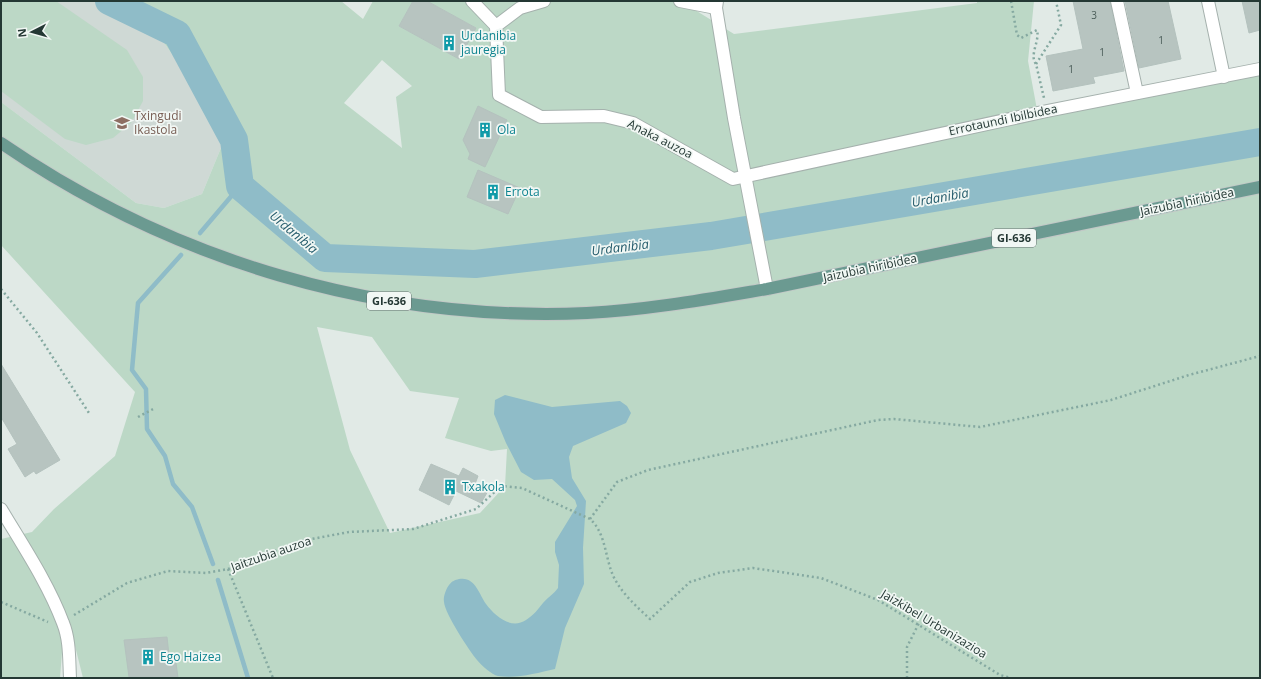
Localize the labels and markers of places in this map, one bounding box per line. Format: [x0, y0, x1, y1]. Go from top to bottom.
place label: Urdanibia jauregia [460, 27, 516, 58]
building icon: Urdanibia jauregia [440, 34, 458, 52]
place label: Txingudi Ikastola [134, 107, 182, 138]
school or university icon: Txingudi Ikastola [113, 114, 131, 132]
building icon: Ola [476, 121, 494, 139]
place label: Ola [497, 121, 516, 138]
building icon: Errota [484, 183, 502, 201]
place label: Errota [505, 183, 540, 200]
building icon: Txakola [441, 478, 459, 496]
place label: Txakola [462, 478, 505, 495]
building icon: Ego Haizea [139, 648, 157, 666]
place label: Ego Haizea [160, 648, 221, 665]

